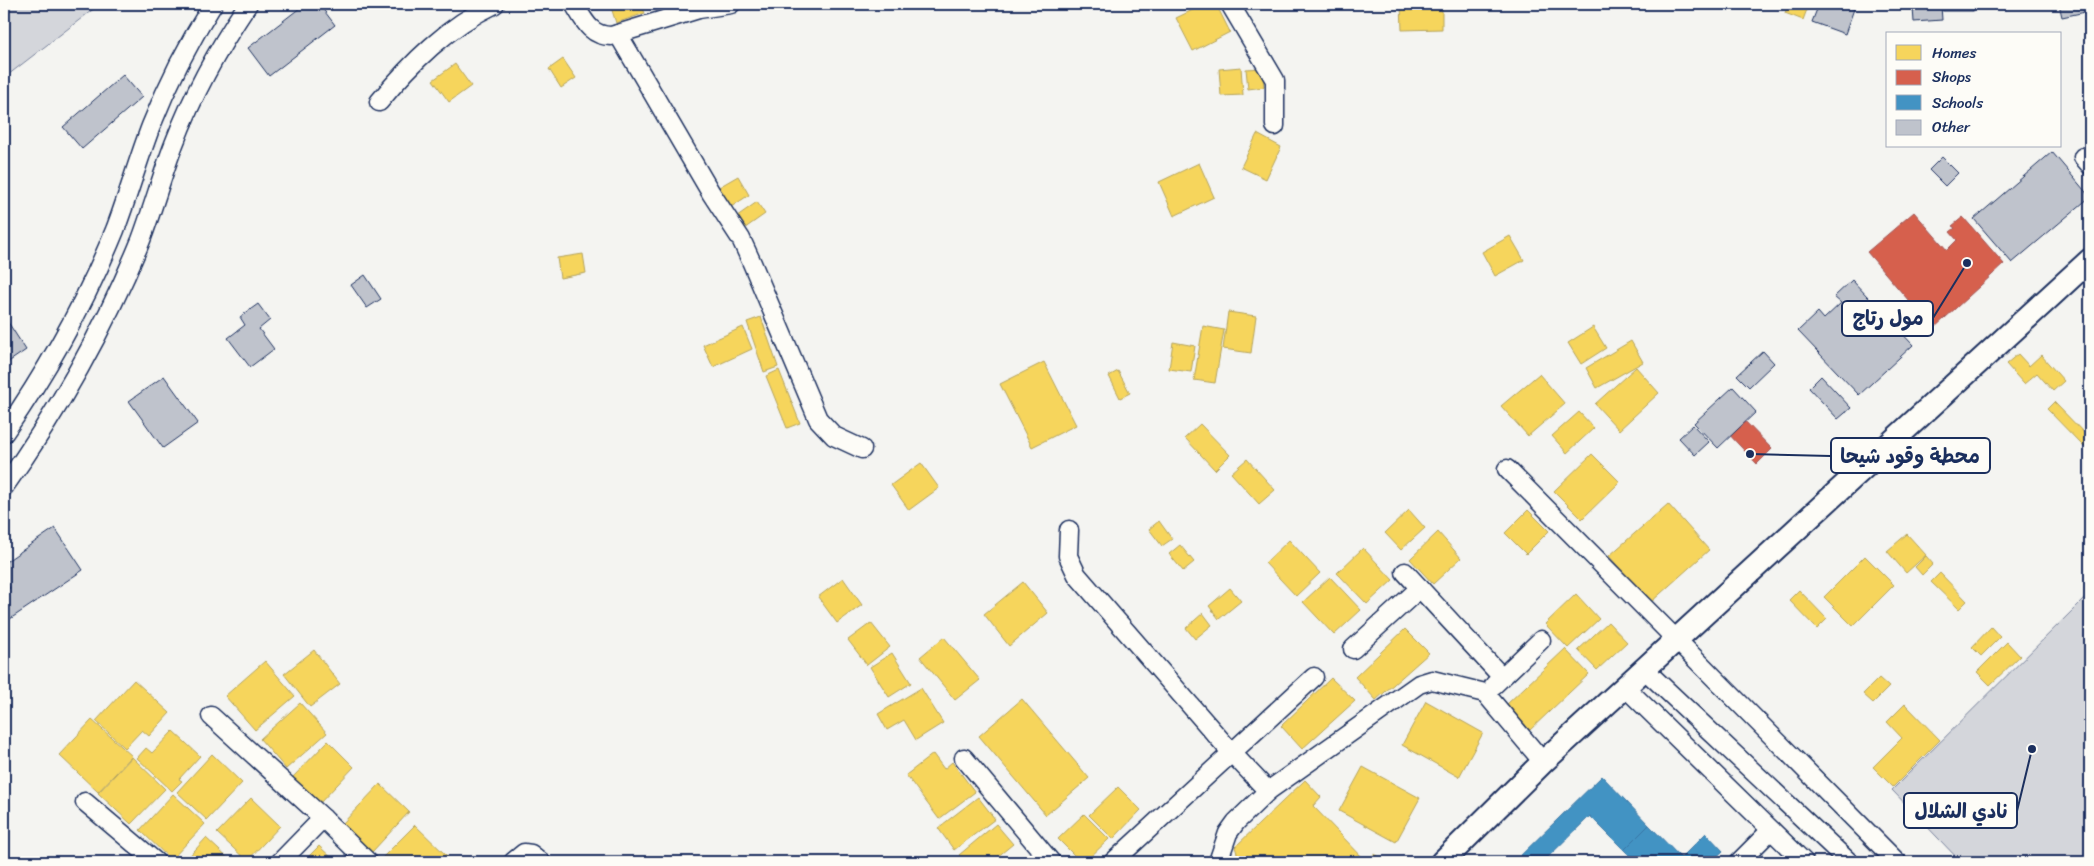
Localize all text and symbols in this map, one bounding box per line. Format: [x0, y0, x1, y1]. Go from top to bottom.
legend [1886, 32, 2062, 148]
text: Homes [1932, 40, 1976, 66]
text: Shops [1932, 64, 1972, 90]
text: Schools [1932, 90, 1983, 116]
text: Other [1932, 114, 1971, 140]
callout: مول رتاج [1842, 301, 1933, 336]
text: مول رتاج [1852, 301, 1924, 336]
callout: محطة وقود شيحا [1831, 438, 1990, 473]
text: محطة وقود شيحا [1840, 439, 1980, 474]
callout: نادي الشلال [1904, 793, 2017, 828]
text: نادي الشلال [1914, 794, 2008, 829]

